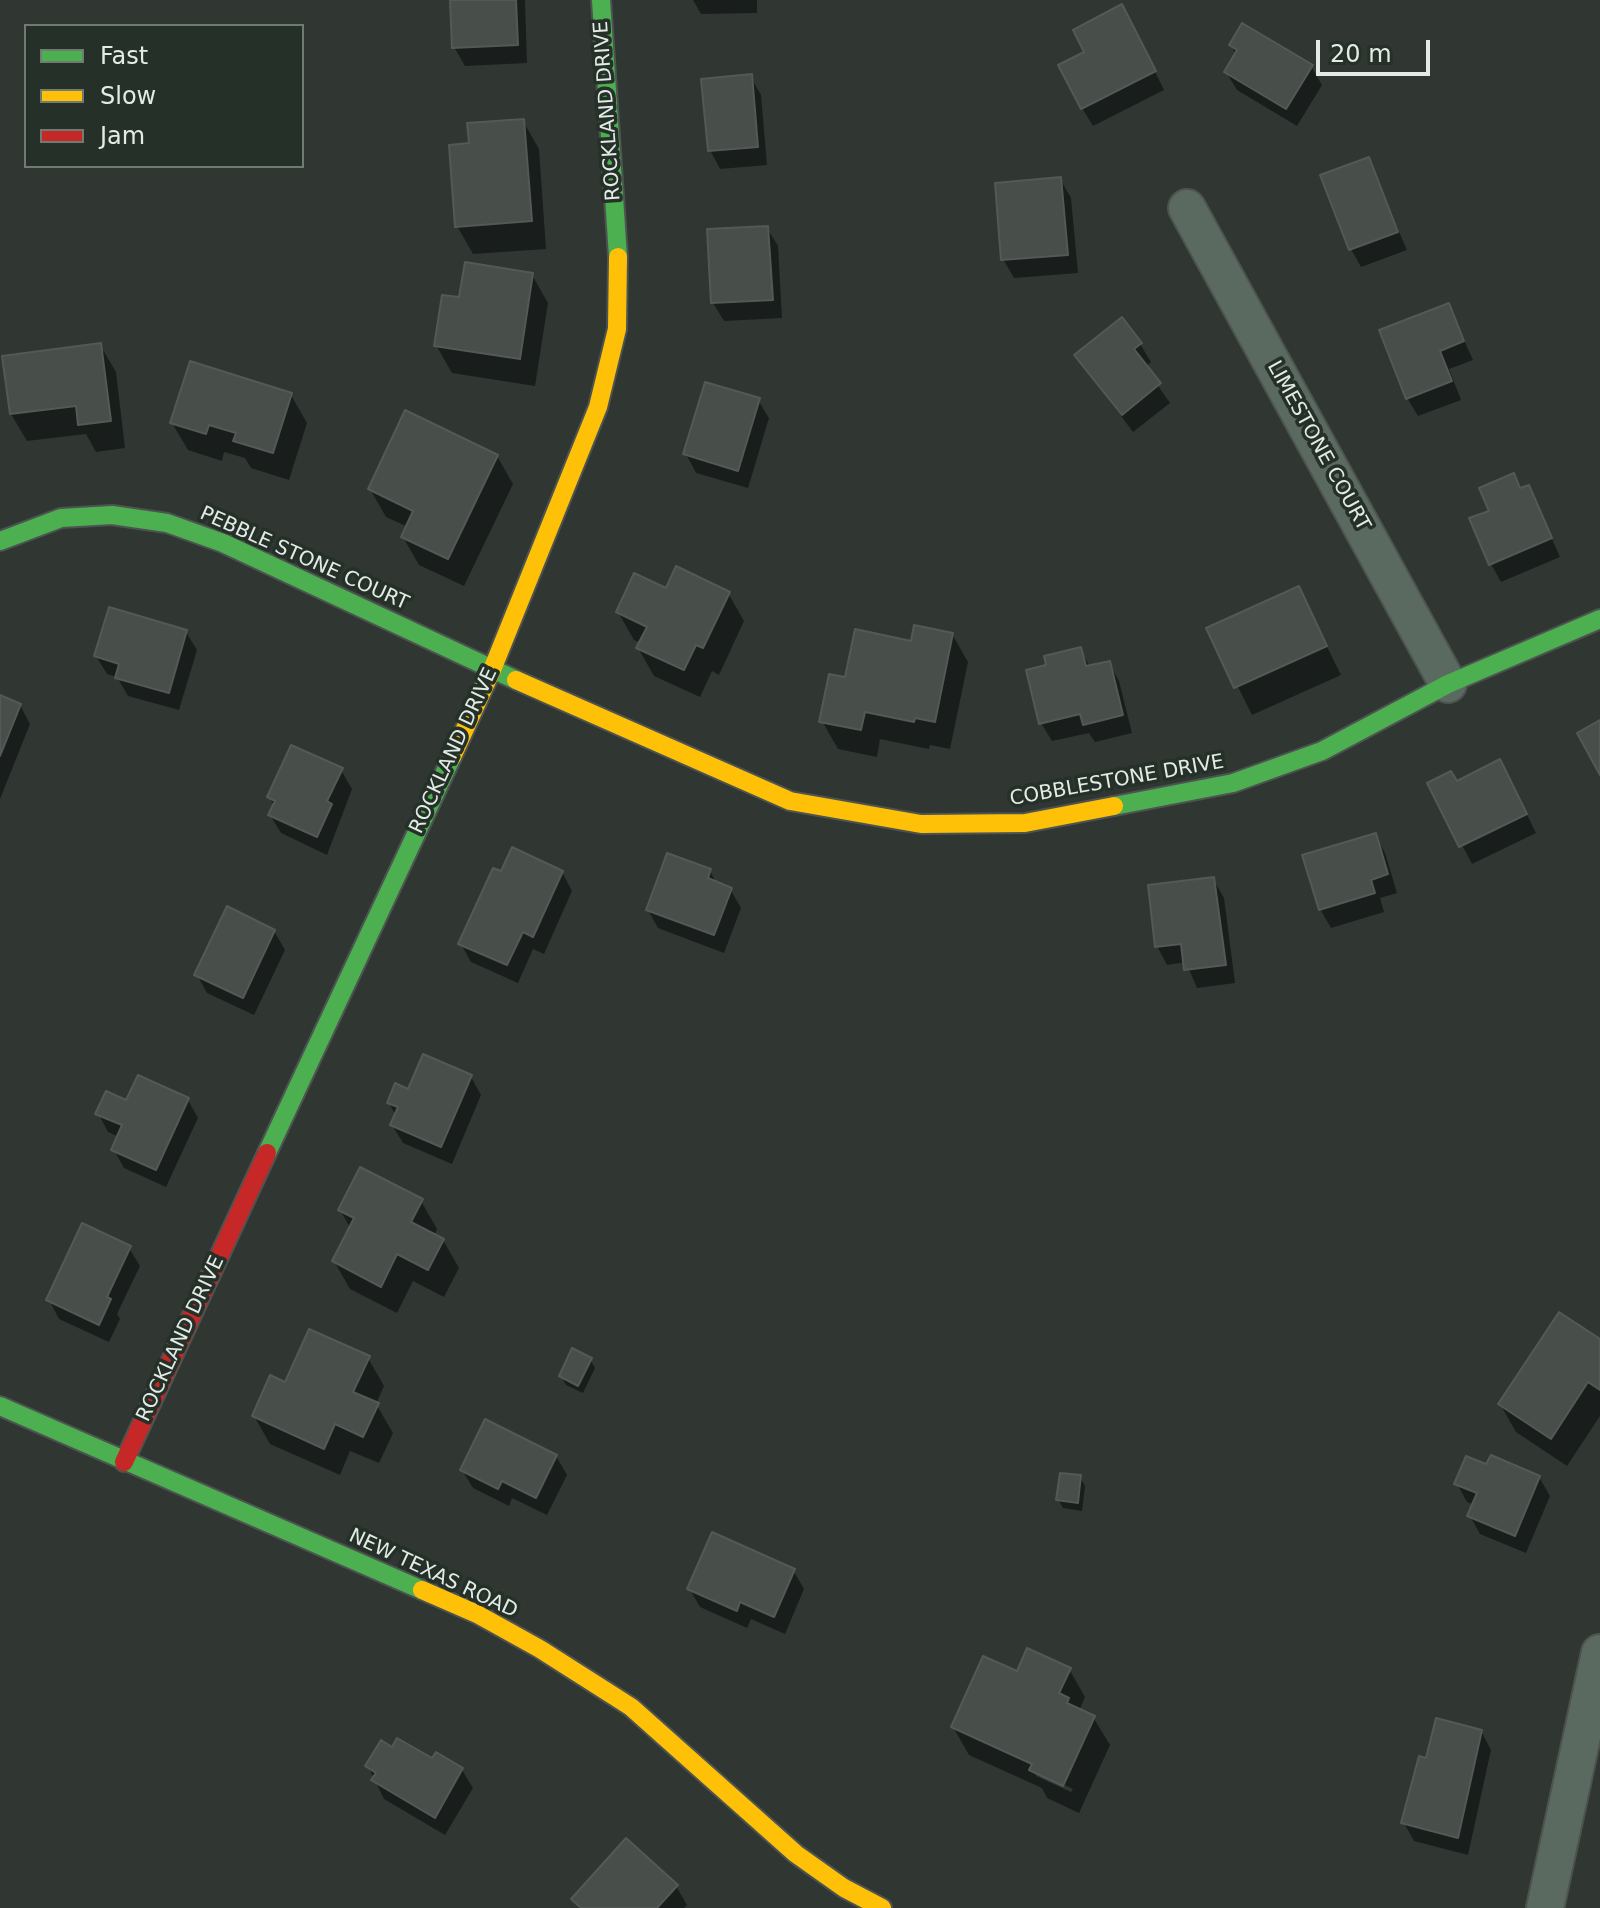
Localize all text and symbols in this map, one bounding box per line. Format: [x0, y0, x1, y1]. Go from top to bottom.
street label: ROCKLAND DRIVE [590, 20, 626, 202]
legend [24, 24, 304, 168]
scale bar [1320, 24, 1434, 74]
text: 20 m [1330, 40, 1392, 68]
text: Fast [100, 42, 148, 70]
text: Slow [100, 82, 156, 110]
text: Jam [100, 122, 145, 150]
street label: LIMESTONE COURT [1261, 357, 1375, 535]
street label: PEBBLE STONE COURT [196, 502, 412, 616]
street label: ROCKLAND DRIVE [405, 664, 503, 838]
street label: COBBLESTONE DRIVE [1008, 750, 1226, 812]
street label: ROCKLAND DRIVE [132, 1252, 230, 1426]
street label: NEW TEXAS ROAD [345, 1524, 521, 1624]

